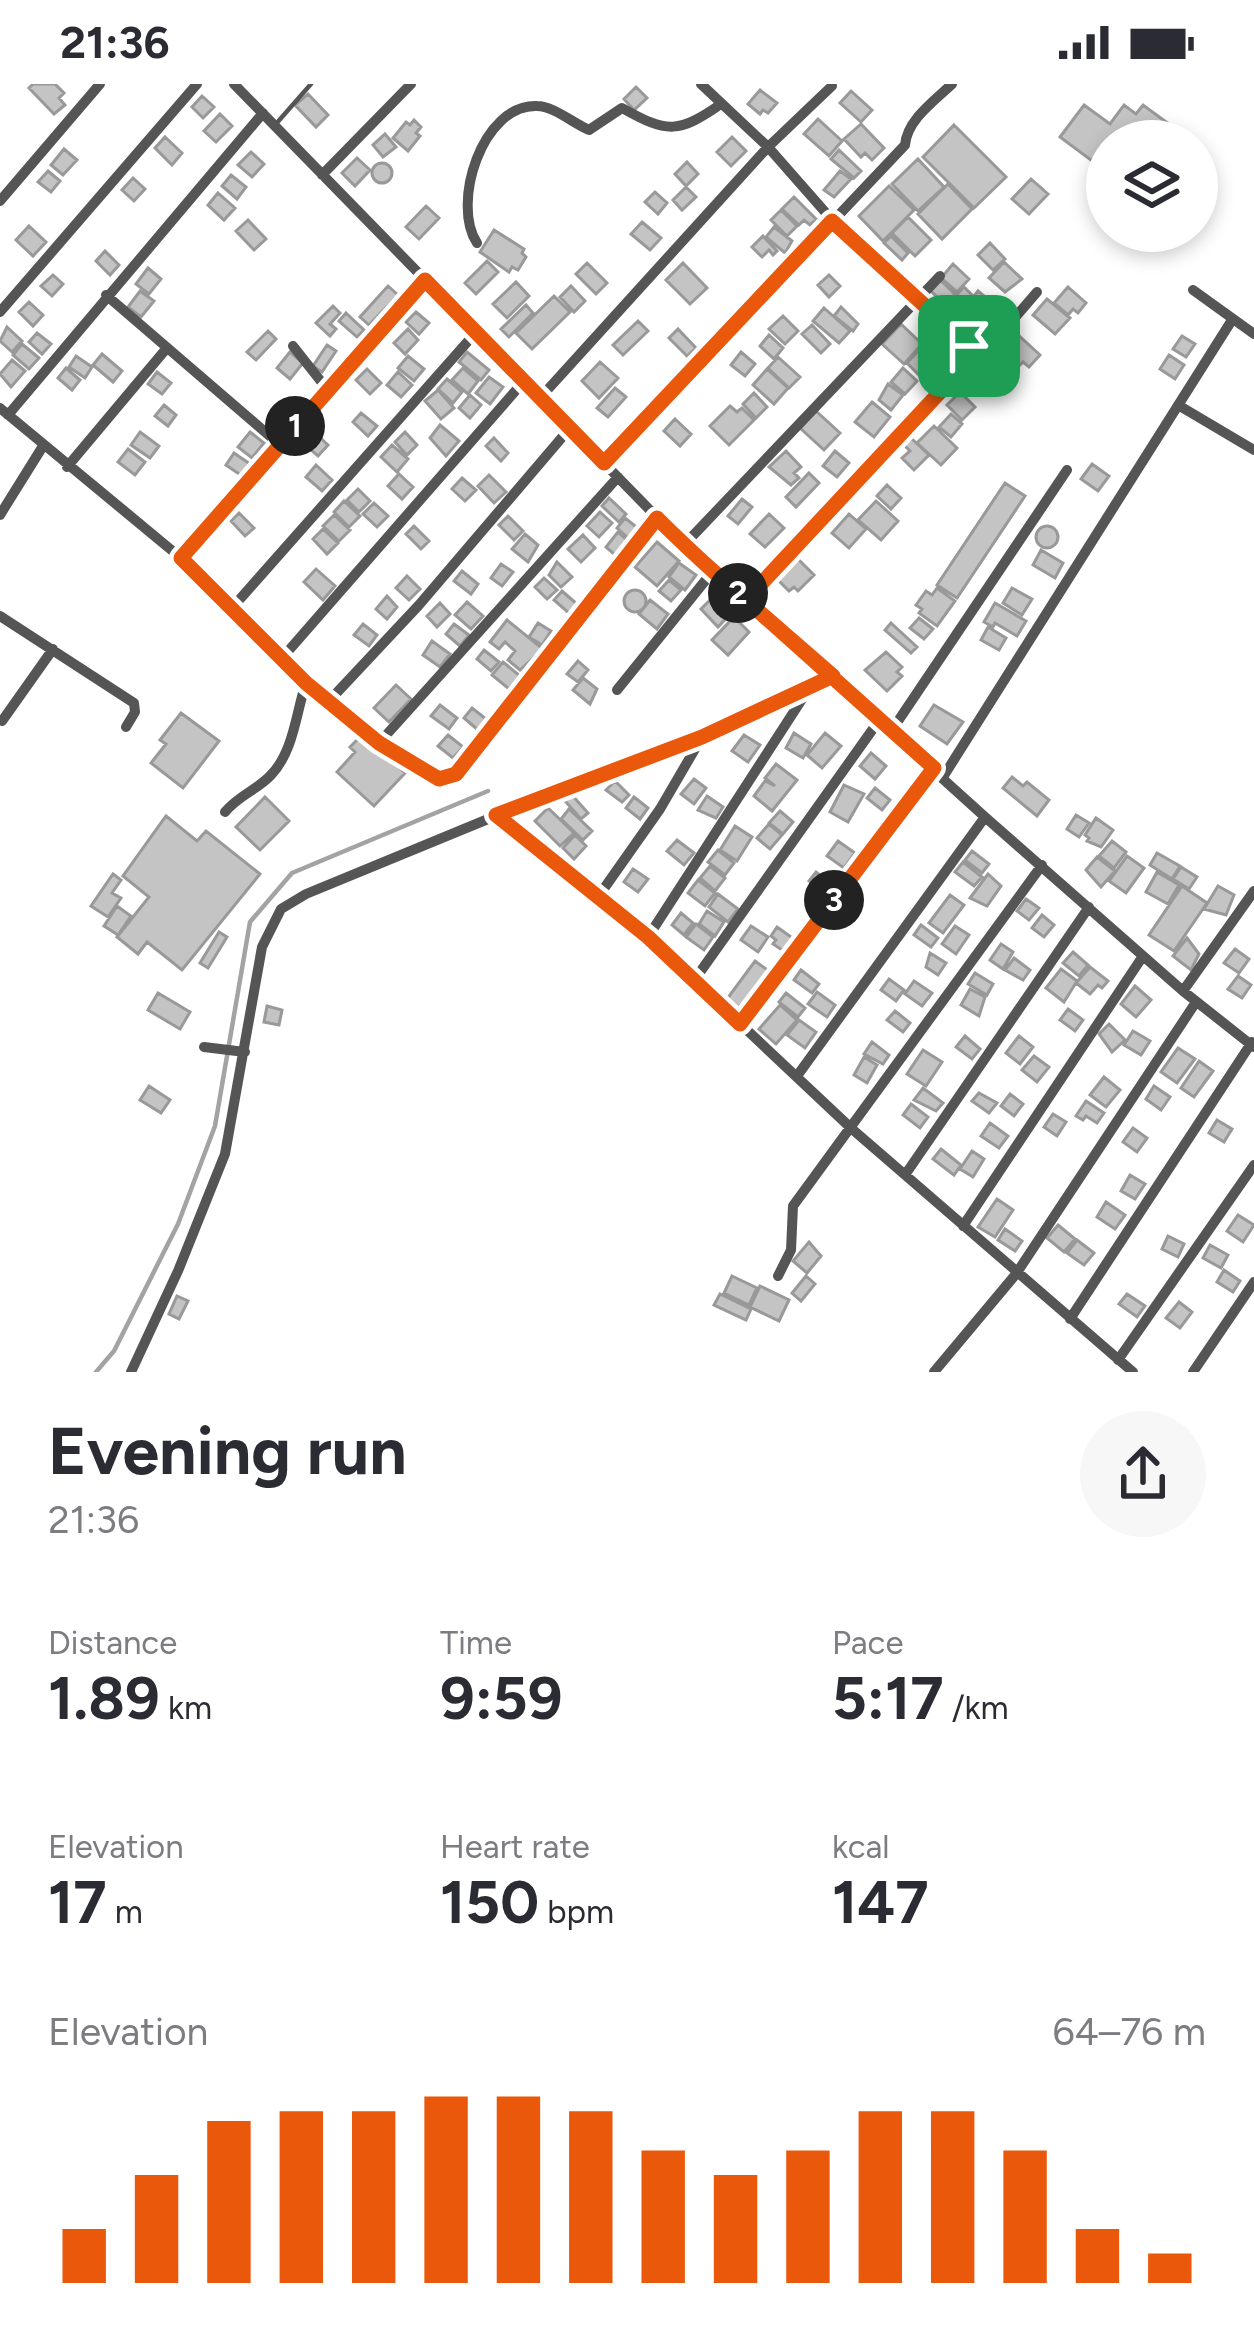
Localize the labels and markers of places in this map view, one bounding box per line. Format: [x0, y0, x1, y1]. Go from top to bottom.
pin [918, 295, 1020, 397]
pin: 1 [265, 396, 325, 456]
pin: 2 [708, 563, 768, 623]
pin: 3 [804, 870, 864, 930]

